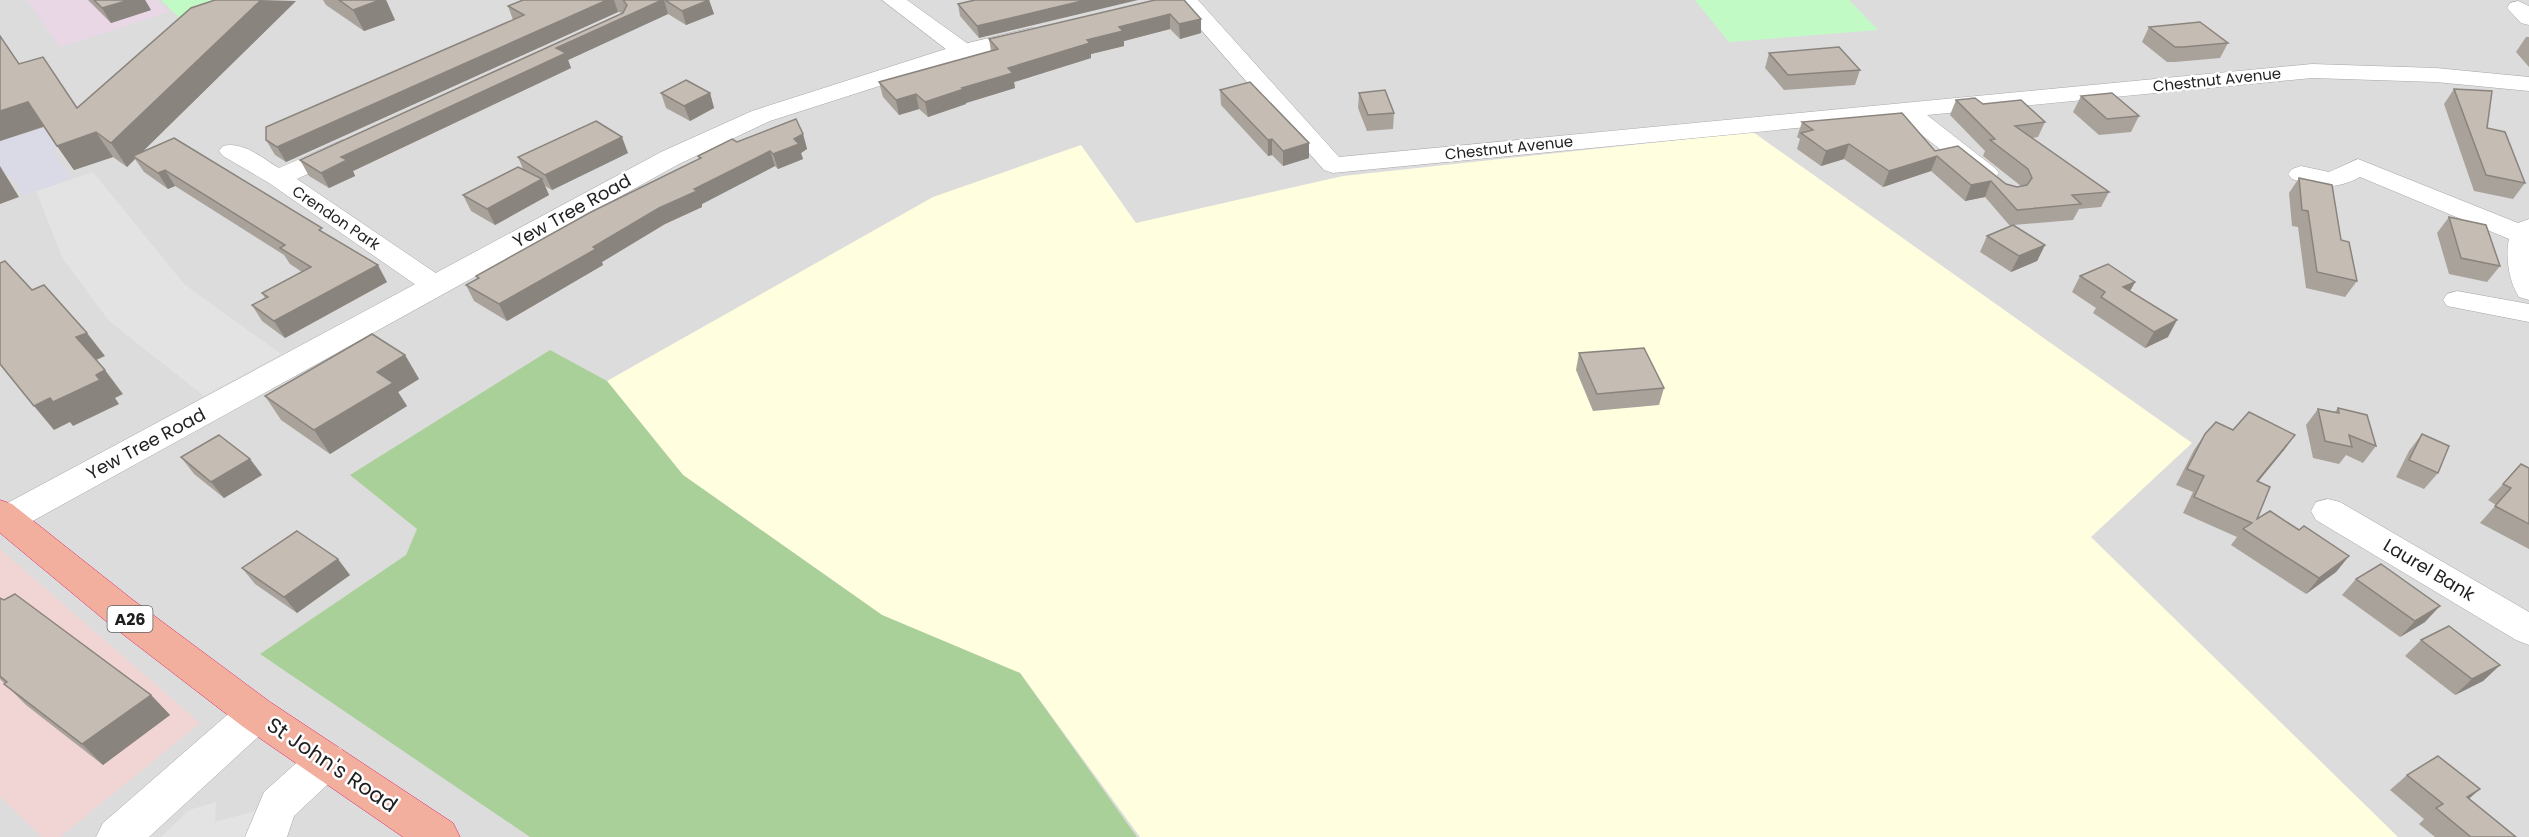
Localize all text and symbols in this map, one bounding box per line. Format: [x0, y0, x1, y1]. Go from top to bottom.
street label: Chestnut Avenue [2152, 62, 2282, 97]
street label: Chestnut Avenue [1444, 130, 1574, 165]
street label: Yew Tree Road [508, 168, 635, 253]
street label: Crendon Park [288, 180, 384, 255]
street label: Yew Tree Road [82, 402, 210, 485]
street label: Laurel Bank [2379, 532, 2480, 607]
road number: A26 [108, 606, 152, 632]
street label: St John's Road [261, 710, 403, 819]

